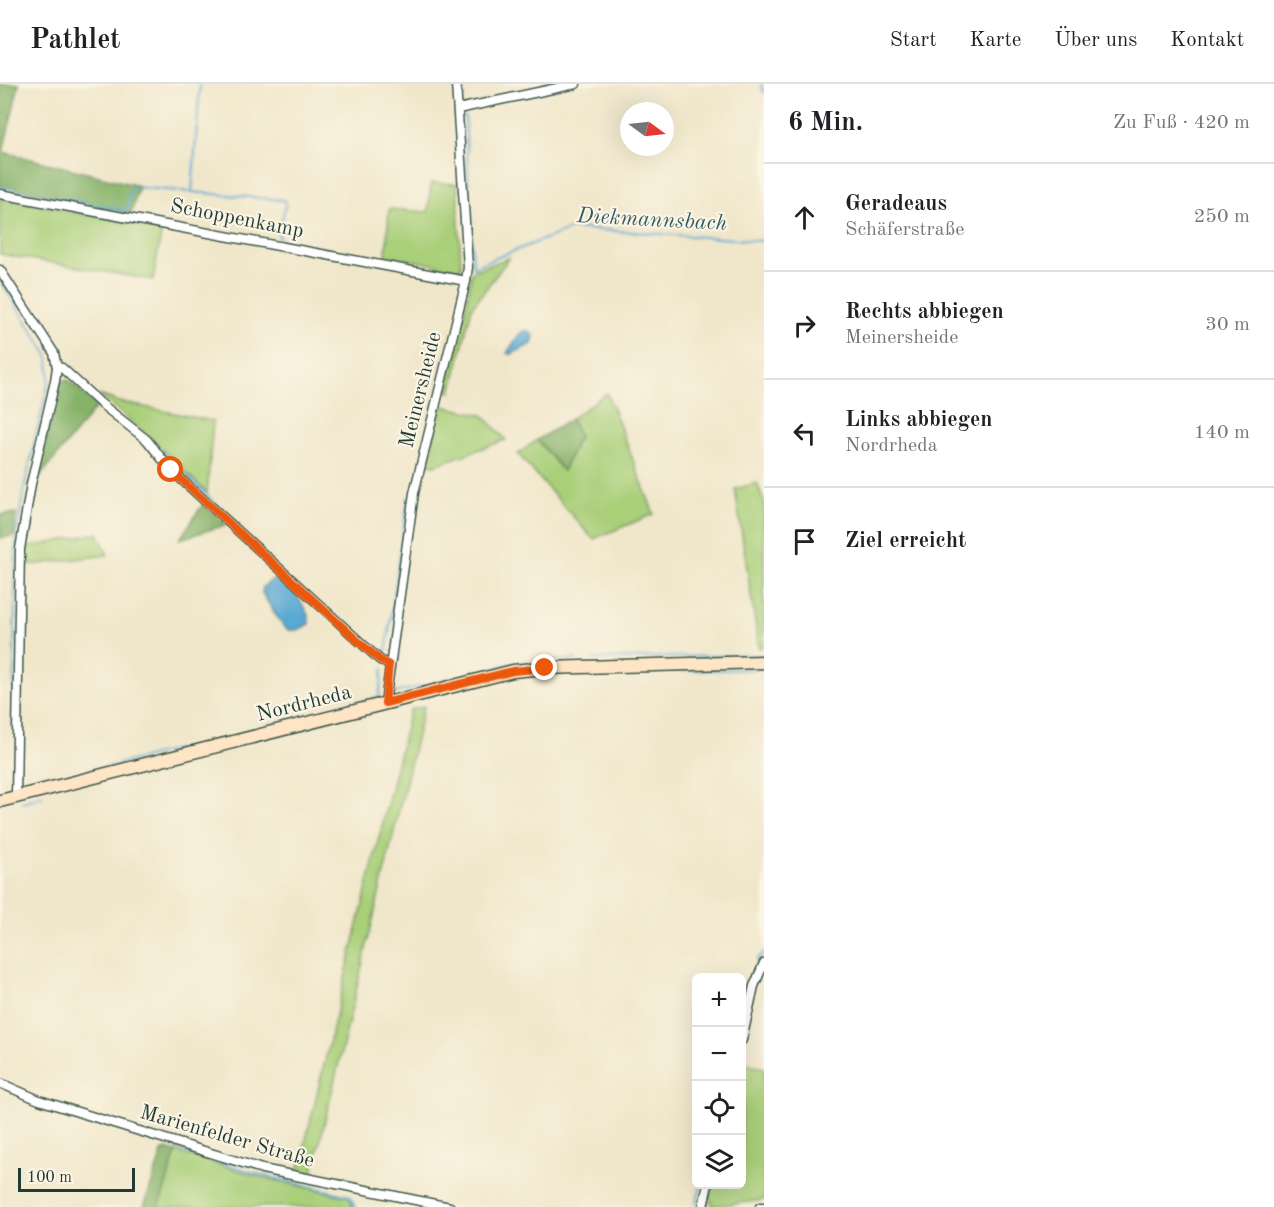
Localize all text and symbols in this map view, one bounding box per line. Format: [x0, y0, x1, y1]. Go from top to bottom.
text: Pathlet [30, 27, 121, 55]
text: Start [890, 30, 937, 51]
text: Karte [970, 30, 1021, 51]
text: Über uns [1054, 30, 1137, 51]
text: Kontakt [1170, 30, 1244, 51]
north arrow [620, 102, 674, 156]
text: 6 Min. [788, 110, 863, 136]
text: Zu Fuß · 420 m [1113, 113, 1250, 133]
text: Geradeaus [845, 193, 947, 215]
street label: Schoppenkamp [168, 196, 306, 242]
icon: ahead [788, 201, 821, 234]
water label: Diekmannsbach [575, 205, 728, 235]
text: 250 m [1194, 207, 1250, 227]
text: Schäferstraße [845, 220, 964, 240]
text: Rechts abbiegen [845, 301, 1004, 323]
icon: right [788, 309, 821, 342]
text: 30 m [1205, 315, 1250, 335]
text: Meinersheide [845, 328, 958, 348]
street label: Meinersheide [396, 330, 446, 450]
text: Links abbiegen [845, 409, 993, 431]
icon: left [788, 417, 821, 450]
text: 140 m [1194, 423, 1250, 443]
text: Nordrheda [845, 436, 938, 456]
route start [157, 456, 183, 482]
icon: arrive [788, 525, 821, 558]
text: Ziel erreicht [845, 530, 966, 552]
route end [531, 654, 557, 680]
street label: Nordrheda [254, 682, 354, 726]
map controls [692, 973, 746, 1189]
button: + [692, 973, 746, 1027]
button: − [692, 1027, 746, 1081]
button: locate [692, 1081, 746, 1135]
street label: Marienfelder Straße [137, 1102, 317, 1172]
button: layers [692, 1135, 746, 1189]
scale bar [18, 1165, 135, 1192]
text: 100 m [27, 1170, 72, 1186]

